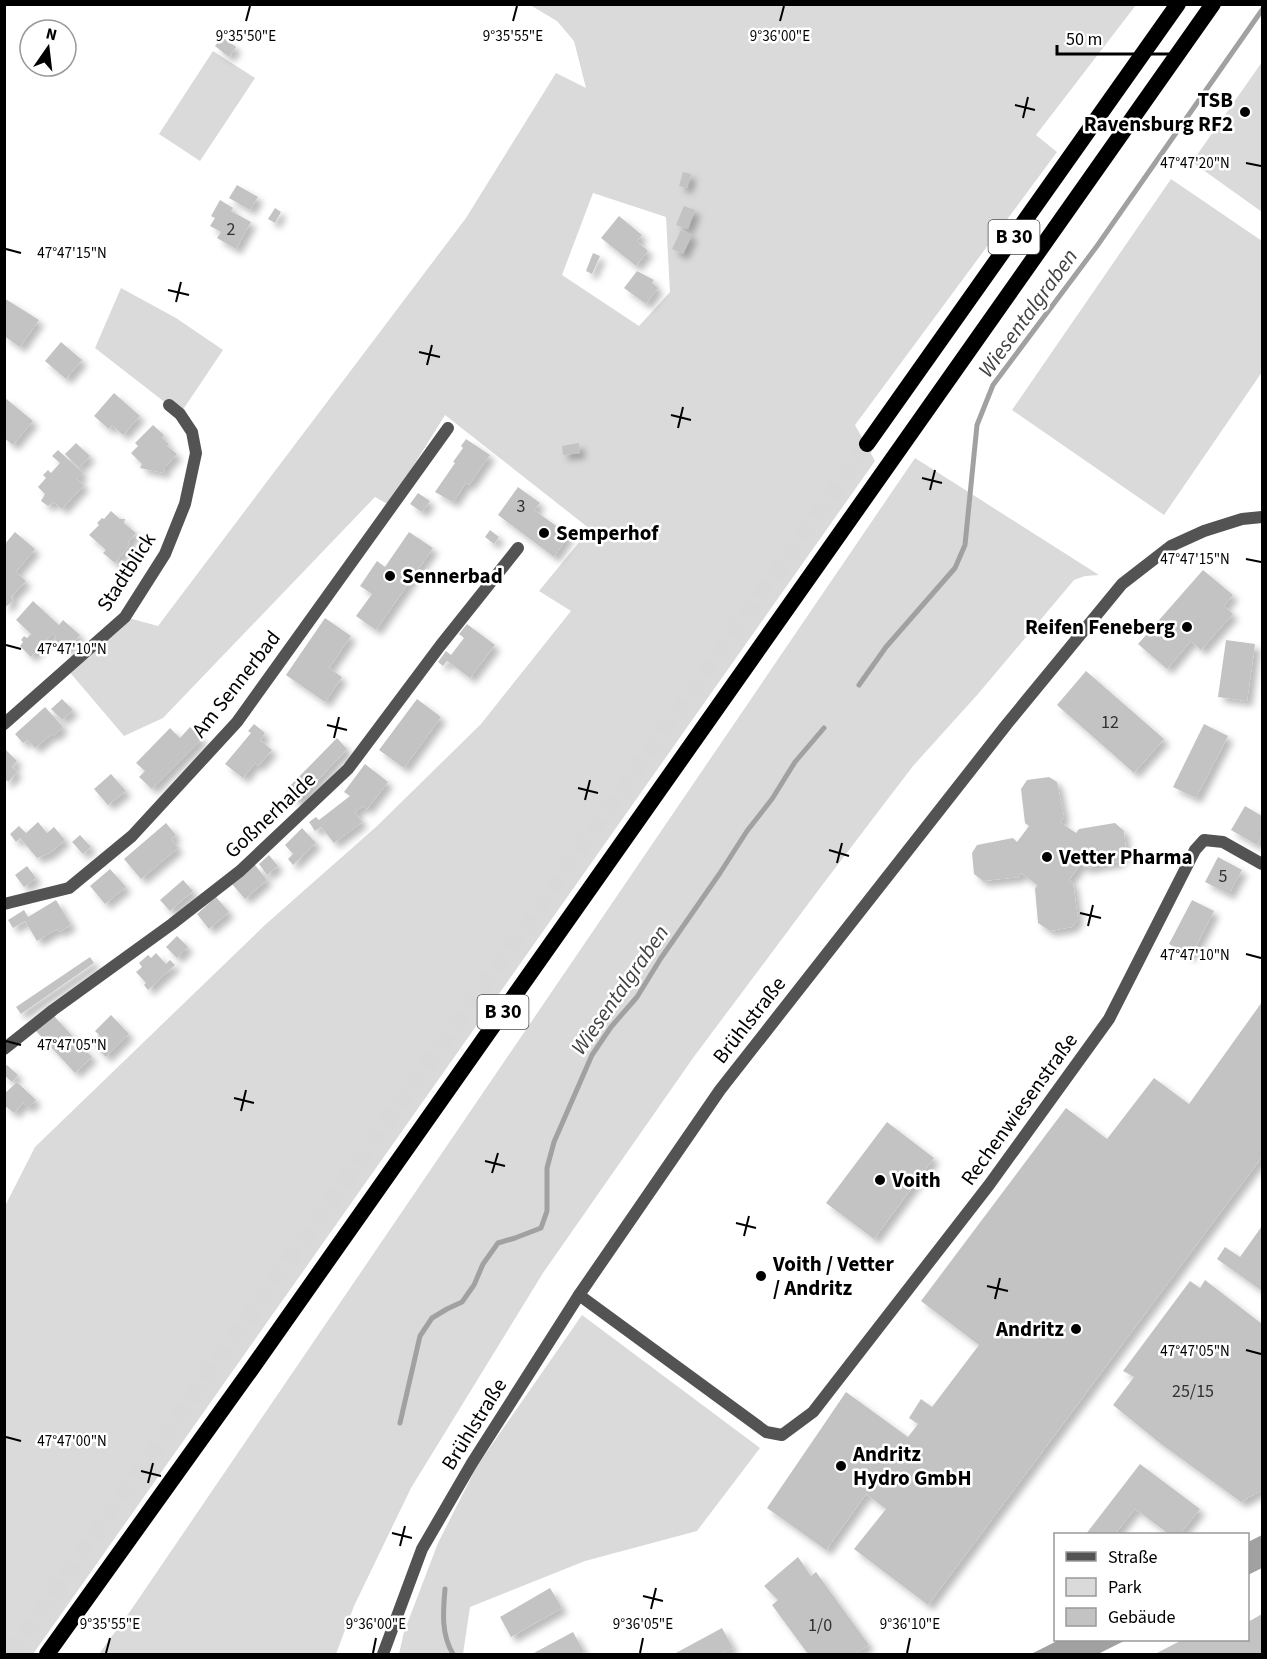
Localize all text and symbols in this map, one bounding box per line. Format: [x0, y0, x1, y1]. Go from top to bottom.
north arrow [18, 18, 78, 78]
scale bar [1057, 18, 1182, 56]
text: N [44, 22, 59, 46]
text: 9°35'50"E [216, 26, 276, 47]
text: 9°35'55"E [483, 26, 543, 47]
text: 9°36'00"E [750, 26, 810, 47]
text: 50 m [1066, 27, 1102, 52]
place label: TSB Ravensburg RF2 [1084, 85, 1233, 139]
marker: TSB Ravensburg RF2 [1238, 105, 1252, 119]
text: 47°47'20"N [1160, 153, 1230, 174]
house number: 2 [227, 217, 236, 242]
road number: B 30 [988, 220, 1040, 254]
water label: Wiesentalgraben [970, 242, 1086, 384]
text: 47°47'15"N [37, 243, 107, 264]
house number: 3 [517, 494, 526, 519]
place label: Semperhof [556, 518, 659, 548]
street label: Stadtblick [89, 526, 163, 617]
marker: Semperhof [537, 526, 551, 540]
text: 47°47'15"N [1160, 549, 1230, 570]
place label: Sennerbad [402, 561, 503, 591]
marker: Sennerbad [383, 569, 397, 583]
place label: Reifen Feneberg [1025, 612, 1175, 642]
marker: Reifen Feneberg [1180, 620, 1194, 634]
street label: Am Sennerbad [185, 624, 287, 744]
text: 47°47'10"N [37, 639, 107, 660]
house number: 12 [1101, 710, 1119, 735]
street label: Goßnerhalde [218, 765, 322, 865]
place label: Vetter Pharma [1058, 842, 1193, 872]
marker: Vetter Pharma [1040, 850, 1054, 864]
house number: 5 [1219, 864, 1228, 889]
water label: Wiesentalgraben [563, 919, 677, 1061]
text: 47°47'10"N [1160, 945, 1230, 966]
street label: Brühlstraße [705, 970, 793, 1070]
road number: B 30 [478, 995, 528, 1029]
street label: Rechenwiesenstraße [953, 1027, 1085, 1191]
text: 47°47'05"N [37, 1035, 107, 1056]
place label: Voith [891, 1165, 941, 1195]
marker: Voith [873, 1173, 887, 1187]
place label: Voith / Vetter / Andritz [772, 1249, 894, 1303]
marker: Voith / Vetter / Andritz [754, 1269, 768, 1283]
place label: Andritz [995, 1314, 1064, 1344]
marker: Andritz [1069, 1322, 1083, 1336]
text: 47°47'05"N [1160, 1341, 1230, 1362]
street label: Brühlstraße [434, 1372, 514, 1476]
house number: 25/15 [1172, 1379, 1214, 1404]
text: 47°47'00"N [37, 1431, 107, 1452]
place label: Andritz Hydro GmbH [852, 1439, 972, 1493]
marker: Andritz Hydro GmbH [834, 1459, 848, 1473]
legend [1054, 1533, 1249, 1641]
text: Straße [1108, 1545, 1158, 1570]
text: Park [1108, 1575, 1142, 1600]
text: Gebäude [1108, 1605, 1176, 1630]
house number: 1/0 [808, 1613, 832, 1638]
text: 9°35'55"E [80, 1614, 140, 1635]
text: 9°36'00"E [346, 1614, 406, 1635]
text: 9°36'05"E [613, 1614, 673, 1635]
text: 9°36'10"E [880, 1614, 940, 1635]

